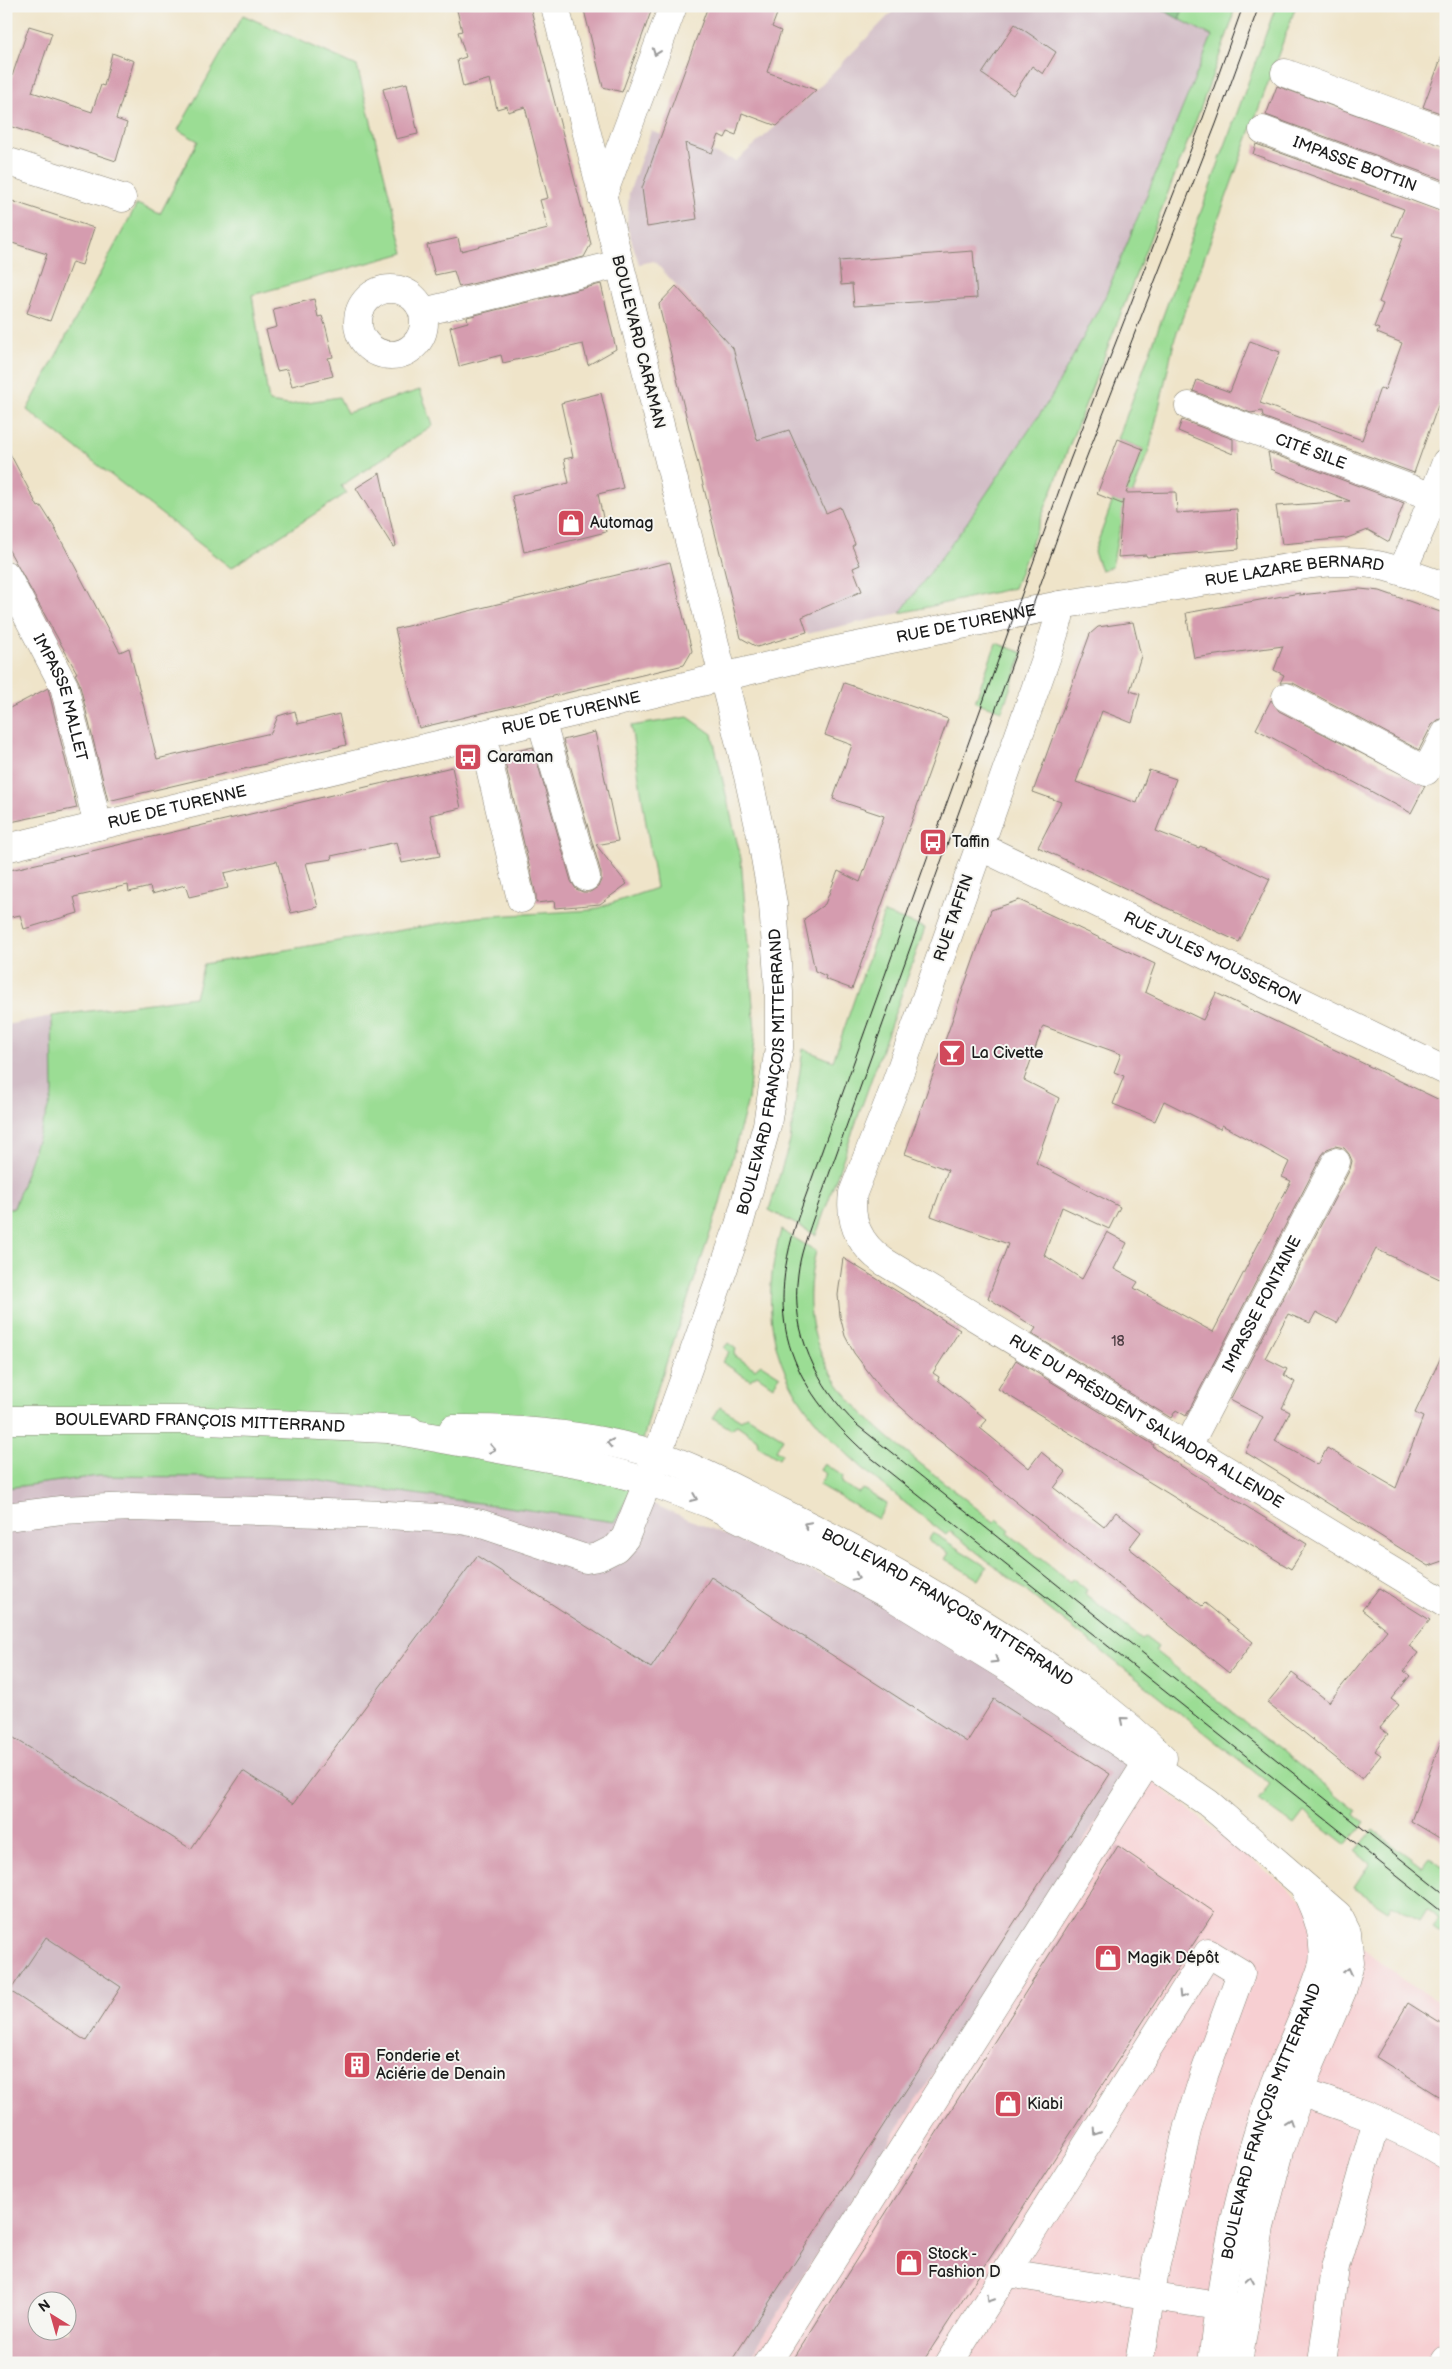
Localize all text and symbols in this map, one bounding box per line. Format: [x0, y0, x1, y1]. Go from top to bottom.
one-way arrow [652, 47, 662, 56]
street label: IMPASSE BOTTIN [1290, 133, 1419, 196]
street label: BOULEVARD CARAMAN [607, 253, 669, 431]
street label: CITÉ SILE [1273, 429, 1349, 473]
shop icon: Automag [556, 508, 586, 538]
place label: Automag [590, 514, 654, 533]
street label: RUE LAZARE BERNARD [1203, 552, 1386, 591]
street label: RUE DE TURENNE [895, 601, 1038, 647]
street label: IMPASSE MALLET [29, 631, 91, 763]
street label: RUE DE TURENNE [500, 687, 642, 739]
bus stop icon: Caraman [453, 742, 483, 772]
place label: Caraman [487, 748, 553, 767]
street label: RUE DE TURENNE [106, 781, 248, 833]
bus stop icon: Taffin [918, 827, 948, 857]
place label: Taffin [952, 833, 989, 852]
street label: RUE TAFFIN [930, 872, 978, 964]
street label: RUE JULES MOUSSERON [1121, 908, 1304, 1009]
street label: BOULEVARD FRANÇOIS MITTERRAND [733, 928, 789, 1217]
bar icon: La Civette [937, 1038, 967, 1068]
place label: La Civette [971, 1044, 1044, 1063]
street label: IMPASSE FONTAINE [1219, 1233, 1305, 1375]
street label: RUE DU PRÉSIDENT SALVADOR ALLENDE [1006, 1331, 1287, 1512]
house number: 18 [1111, 1333, 1125, 1350]
street label: BOULEVARD FRANÇOIS MITTERRAND [55, 1411, 346, 1437]
one-way arrow [605, 1438, 614, 1449]
one-way arrow [488, 1443, 497, 1453]
one-way arrow [689, 1492, 698, 1502]
one-way arrow [803, 1521, 812, 1531]
street label: BOULEVARD FRANÇOIS MITTERRAND [818, 1524, 1077, 1690]
one-way arrow [850, 1571, 859, 1581]
one-way arrow [990, 1654, 999, 1663]
one-way arrow [1120, 1718, 1129, 1726]
shop icon: Magik Dépôt [1093, 1943, 1123, 1973]
place label: Magik Dépôt [1127, 1949, 1219, 1968]
one-way arrow [1342, 1967, 1353, 1976]
street label: BOULEVARD FRANÇOIS MITTERRAND [1218, 1980, 1325, 2261]
one-way arrow [1179, 1989, 1189, 1998]
place label: Fonderie et Aciérie de Denain [376, 2047, 505, 2084]
building icon: Fonderie et Aciérie de Denain [342, 2050, 372, 2080]
shop icon: Kiabi [993, 2089, 1023, 2119]
place label: Kiabi [1027, 2095, 1063, 2114]
one-way arrow [1283, 2118, 1293, 2127]
one-way arrow [1093, 2127, 1102, 2136]
place label: Stock - Fashion D [928, 2245, 1001, 2282]
shop icon: Stock - Fashion D [894, 2248, 924, 2278]
one-way arrow [1245, 2276, 1255, 2284]
north arrow [28, 2292, 78, 2342]
one-way arrow [987, 2293, 996, 2303]
text: N [35, 2296, 54, 2316]

